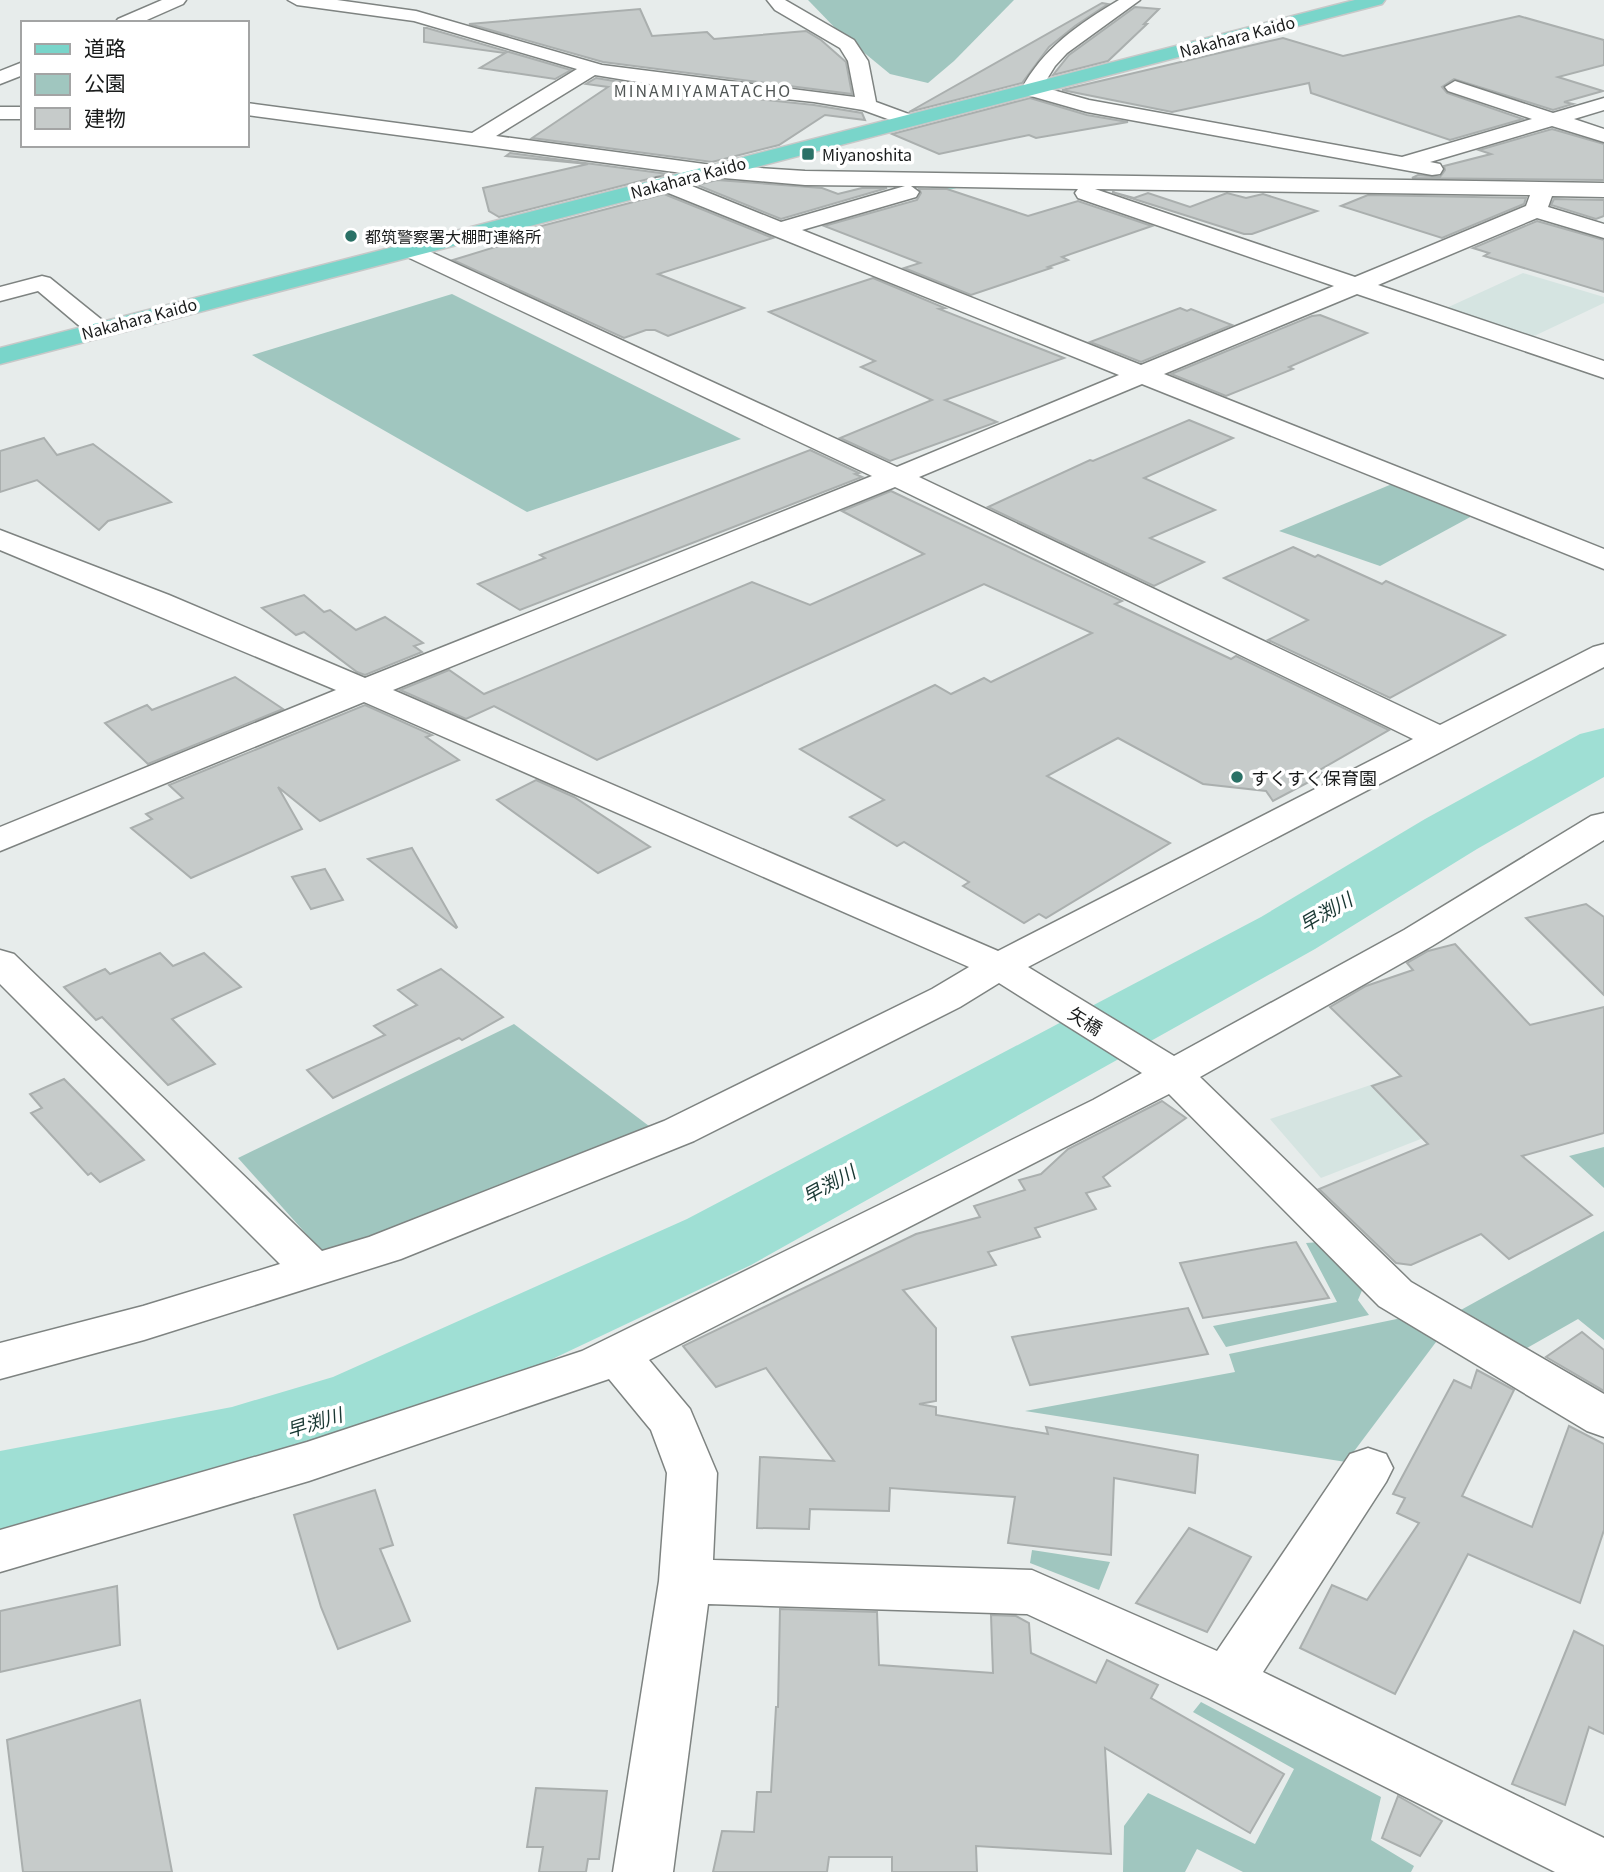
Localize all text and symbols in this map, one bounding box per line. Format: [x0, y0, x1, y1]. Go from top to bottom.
street label: Nakahara Kaido [1177, 9, 1297, 63]
legend [21, 21, 248, 147]
text: 道路 [84, 32, 126, 62]
text: 公園 [84, 67, 126, 97]
district label: MINAMIYAMATACHO [614, 78, 792, 102]
text: 建物 [84, 102, 126, 132]
place label: Miyanoshita [822, 142, 912, 166]
marker: Miyanoshita [800, 146, 816, 162]
street label: Nakahara Kaido [628, 150, 748, 204]
place label: 都筑警察署大棚町連絡所 [365, 224, 541, 248]
marker: 都筑警察署大棚町連絡所 [343, 228, 359, 244]
street label: Nakahara Kaido [79, 291, 199, 345]
place label: すくすく保育園 [1251, 764, 1377, 790]
marker: すくすく保育園 [1229, 769, 1245, 785]
water label: 早渕川 [1294, 884, 1358, 937]
street label: 矢橋 [1064, 999, 1108, 1041]
water label: 早渕川 [797, 1156, 861, 1209]
water label: 早渕川 [283, 1399, 347, 1442]

